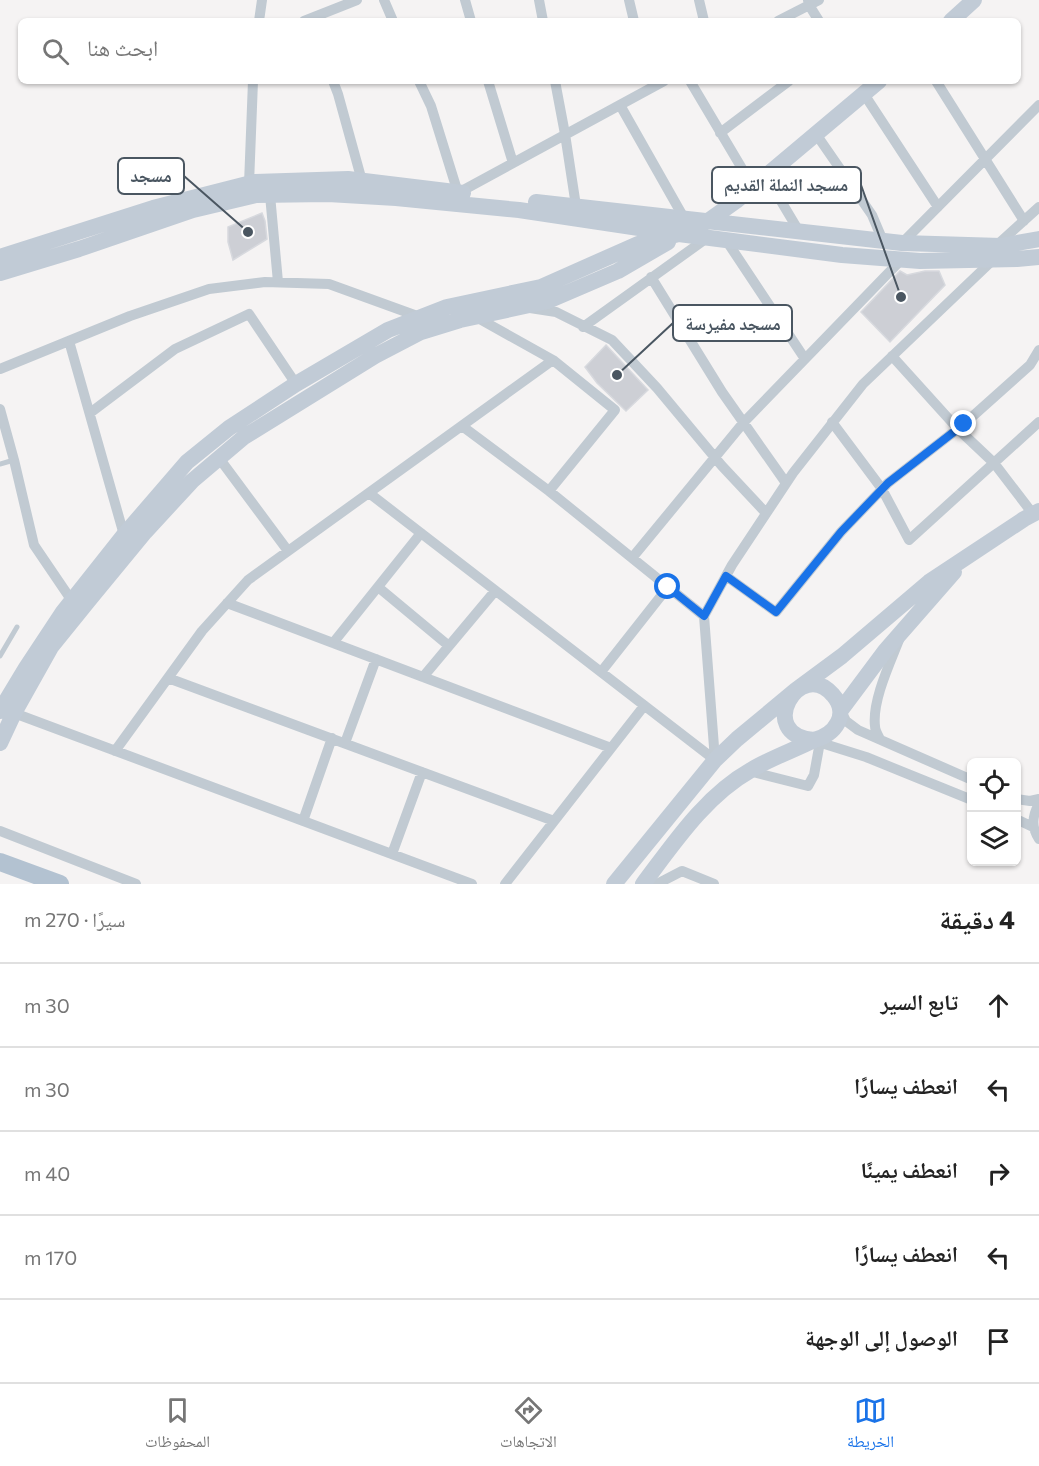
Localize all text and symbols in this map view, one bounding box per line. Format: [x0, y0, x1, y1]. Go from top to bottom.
search box [18, 18, 1021, 84]
text: ابحث هنا [87, 34, 158, 61]
icon: search [39, 35, 72, 68]
callout: مسجد [118, 158, 184, 194]
text: مسجد [130, 164, 172, 186]
callout: مسجد النملة القديم [712, 167, 861, 203]
text: مسجد النملة القديم [724, 173, 848, 197]
callout: مسجد مفيرسة [673, 305, 792, 341]
text: مسجد مفيرسة [685, 312, 781, 334]
route end [950, 410, 976, 436]
route start [654, 573, 680, 599]
map controls [967, 758, 1021, 866]
button: locate [967, 758, 1021, 812]
button: layers [967, 812, 1021, 866]
text: 4 دقيقة [939, 903, 1015, 934]
text: سيرًا · 270 m [24, 907, 125, 931]
text: تابع السير [880, 988, 958, 1015]
icon: ahead [982, 989, 1015, 1022]
text: 30 m [24, 993, 70, 1017]
text: انعطف يسارًا [854, 1072, 958, 1099]
icon: left [982, 1073, 1015, 1106]
text: 30 m [24, 1077, 70, 1101]
text: انعطف يمينًا [860, 1156, 958, 1183]
icon: right [982, 1157, 1015, 1190]
text: 40 m [24, 1161, 70, 1185]
text: انعطف يسارًا [854, 1240, 958, 1267]
icon: left [982, 1241, 1015, 1274]
text: 170 m [24, 1245, 77, 1269]
text: الوصول إلى الوجهة [805, 1324, 958, 1351]
icon: arrive [982, 1325, 1015, 1358]
tab: المحفوظات [145, 1394, 210, 1457]
tab: الاتجاهات [500, 1394, 557, 1457]
tab: الخريطة [847, 1394, 894, 1457]

